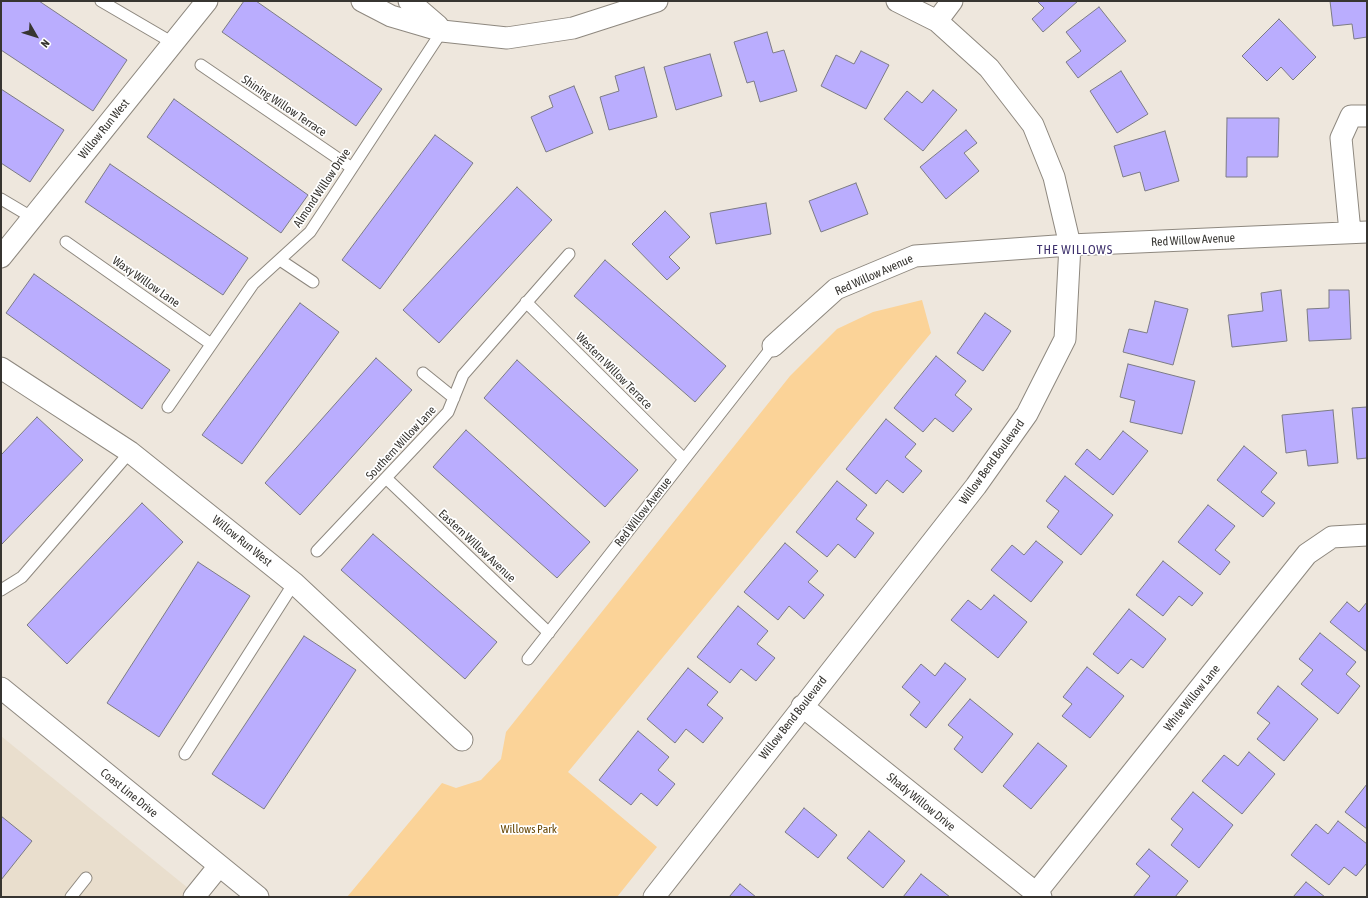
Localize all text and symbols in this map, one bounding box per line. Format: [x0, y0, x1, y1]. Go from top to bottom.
north arrow [16, 16, 56, 56]
text: N [39, 37, 52, 50]
street label: Shining Willow Terrace [239, 72, 329, 140]
street label: Willow Run West [76, 96, 132, 162]
street label: Almond Willow Drive [290, 146, 354, 230]
street label: Red Willow Avenue [1151, 231, 1235, 249]
district label: THE WILLOWS [1037, 242, 1113, 258]
street label: Red Willow Avenue [833, 251, 915, 299]
street label: Waxy Willow Lane [110, 253, 182, 311]
street label: Western Willow Terrace [573, 330, 655, 412]
street label: Southern Willow Lane [363, 403, 439, 483]
street label: Willow Bend Boulevard [956, 417, 1028, 507]
street label: Red Willow Avenue [611, 474, 675, 550]
street label: Eastern Willow Avenue [436, 507, 518, 585]
street label: Willow Run West [209, 513, 275, 569]
street label: White Willow Lane [1161, 662, 1223, 734]
street label: Willow Bend Boulevard [756, 674, 830, 762]
street label: Coast Line Drive [97, 766, 161, 820]
street label: Shady Willow Drive [884, 770, 958, 834]
park label: Willows Park [501, 822, 557, 836]

